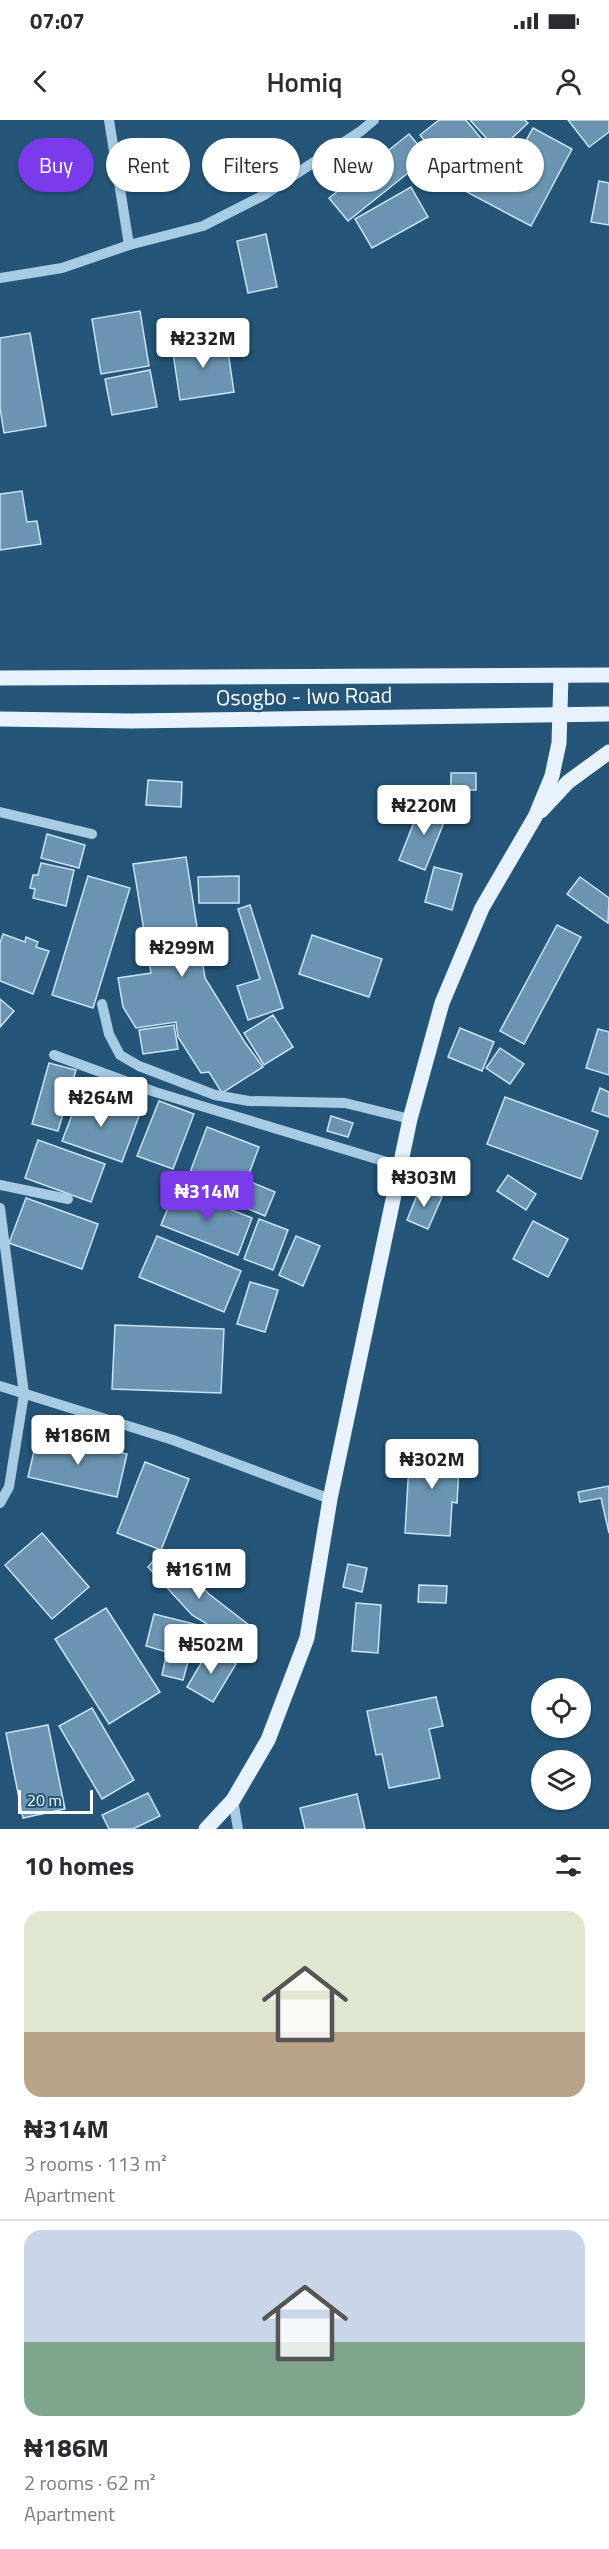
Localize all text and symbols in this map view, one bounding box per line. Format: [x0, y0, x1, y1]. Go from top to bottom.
text: 07:07 [30, 4, 85, 38]
text: Homiq [267, 61, 342, 102]
icon: back [24, 65, 57, 98]
icon: person [552, 65, 585, 98]
chip: Buy [18, 138, 94, 192]
chip: Rent [106, 138, 190, 192]
chip: Filters [202, 138, 300, 192]
chip: New [312, 138, 394, 192]
chip: Apartment [406, 138, 544, 192]
pin: ₦232M [161, 318, 245, 369]
text: ₦232M [170, 322, 236, 353]
street label: Osogbo - Iwo Road [216, 677, 392, 715]
pin: ₦220M [382, 785, 466, 836]
text: ₦220M [391, 789, 457, 820]
pin: ₦299M [140, 927, 224, 978]
text: ₦299M [149, 931, 215, 962]
pin: ₦264M [59, 1077, 143, 1128]
text: ₦264M [68, 1081, 134, 1112]
pin: ₦303M [382, 1157, 466, 1208]
text: ₦303M [391, 1161, 457, 1192]
pin: ₦314M [165, 1171, 249, 1222]
text: ₦314M [174, 1175, 240, 1206]
pin: ₦186M [36, 1415, 120, 1466]
text: ₦186M [45, 1419, 111, 1450]
pin: ₦302M [390, 1439, 474, 1490]
text: ₦302M [399, 1443, 465, 1474]
pin: ₦161M [157, 1549, 241, 1600]
text: ₦161M [166, 1553, 232, 1584]
pin: ₦502M [169, 1624, 253, 1675]
text: ₦502M [178, 1628, 244, 1659]
map controls [531, 1678, 591, 1810]
button: locate [531, 1678, 591, 1738]
button: layers [531, 1750, 591, 1810]
scale bar [18, 1787, 93, 1814]
text: 20 m [27, 1788, 62, 1812]
text: 10 homes [24, 1846, 134, 1885]
icon: filters [552, 1849, 585, 1882]
icon: home [251, 1950, 359, 2058]
text: ₦314M [24, 2109, 109, 2148]
text: 3 rooms · 113 m² [24, 2148, 167, 2179]
text: Apartment [24, 2179, 115, 2210]
icon: home [251, 2269, 359, 2377]
text: ₦186M [24, 2428, 109, 2467]
text: 2 rooms · 62 m² [24, 2467, 156, 2498]
text: Apartment [24, 2498, 115, 2529]

